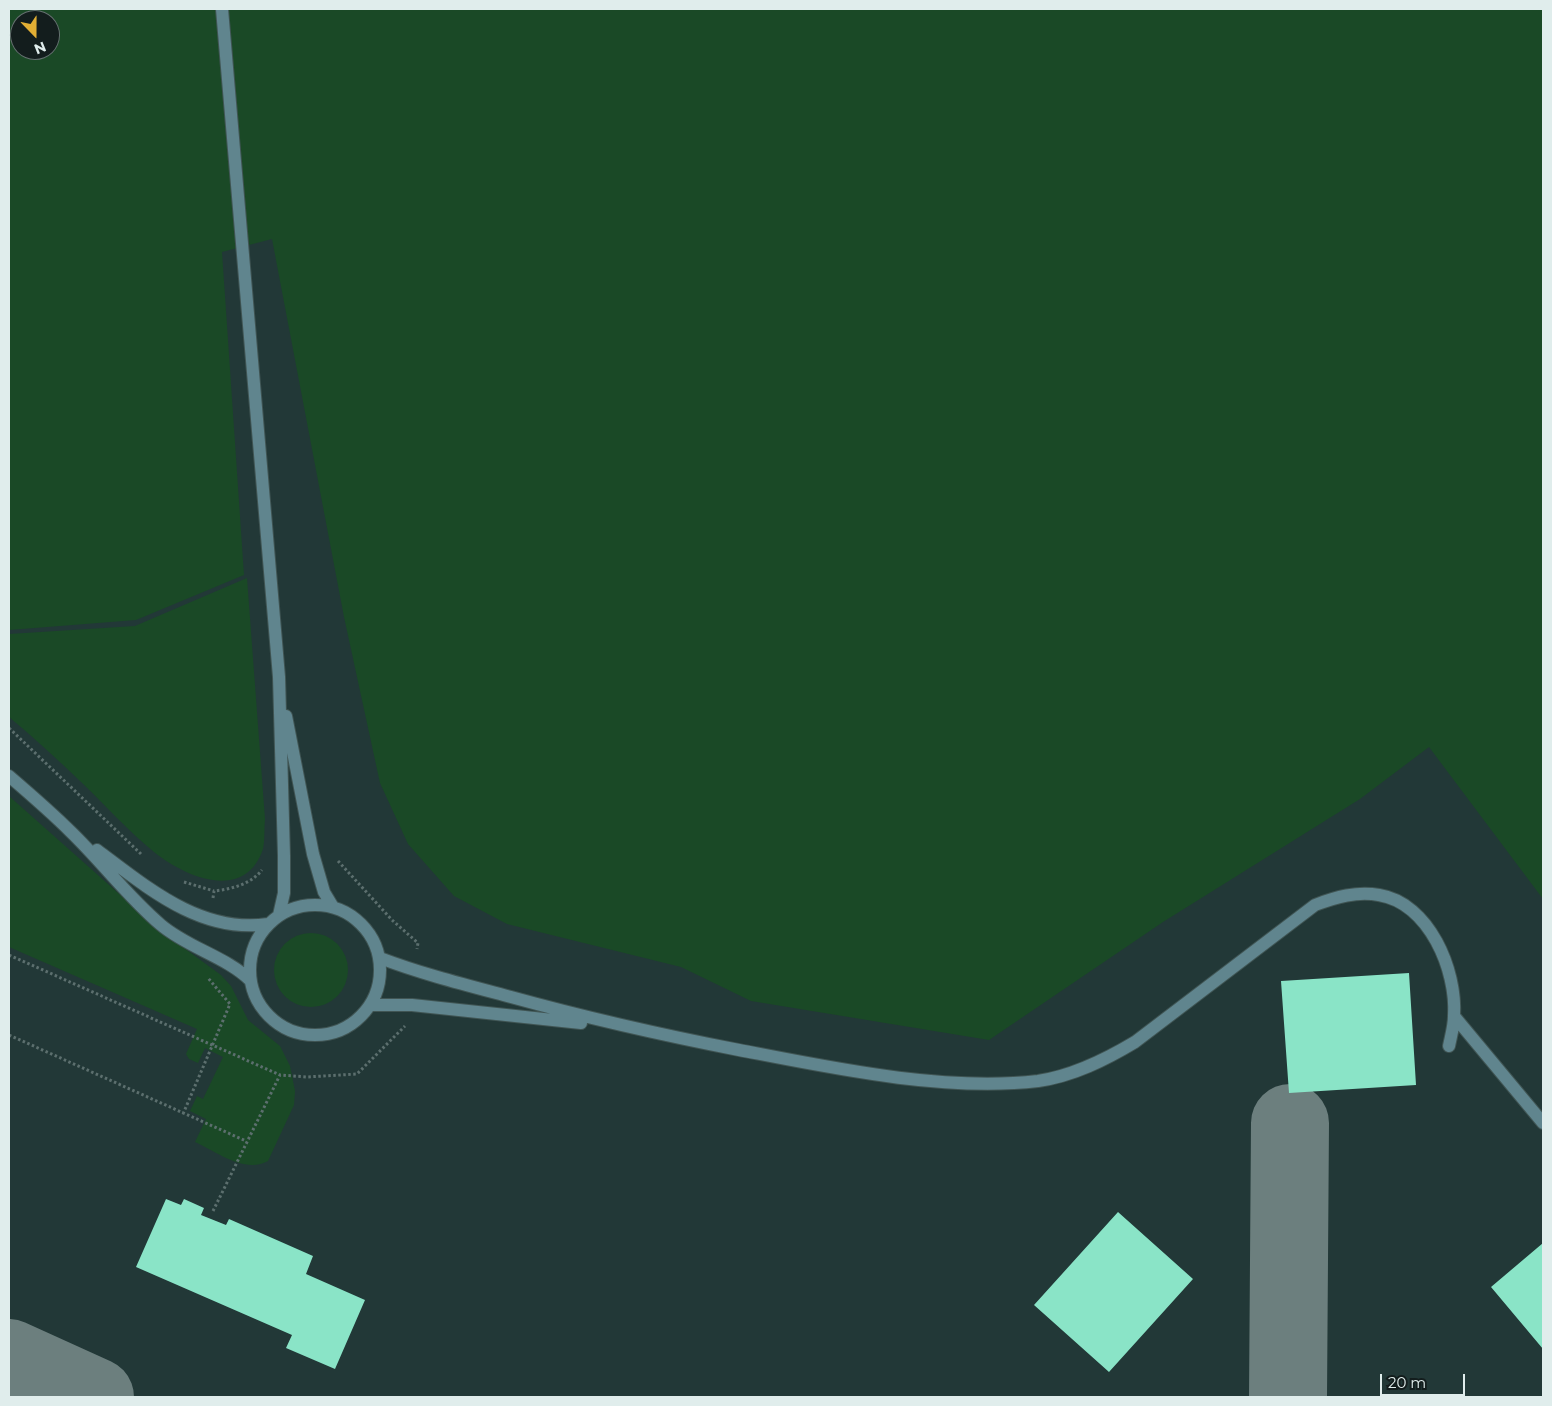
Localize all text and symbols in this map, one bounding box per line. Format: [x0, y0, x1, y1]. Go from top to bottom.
north arrow [10, 10, 60, 60]
text: N [32, 38, 49, 58]
scale bar [1382, 1364, 1467, 1396]
text: 20 m [1388, 1373, 1426, 1392]

